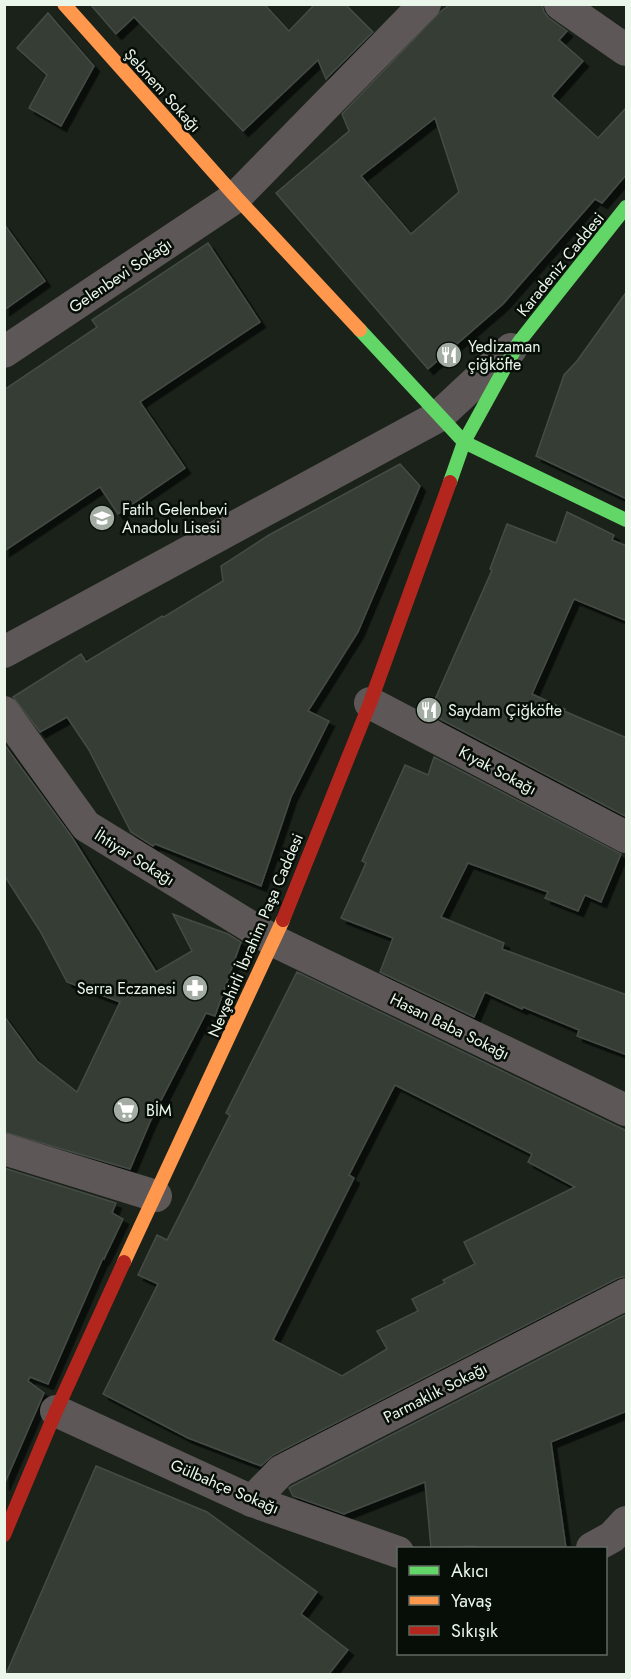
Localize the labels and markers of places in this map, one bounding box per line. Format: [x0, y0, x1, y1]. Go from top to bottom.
place label: Yedizaman çiğköfte [468, 335, 541, 376]
restaurant icon: Yedizaman çiğköfte [434, 340, 464, 370]
place label: Fatih Gelenbevi Anadolu Lisesi [122, 498, 228, 539]
school or university icon: Fatih Gelenbevi Anadolu Lisesi [87, 503, 117, 533]
restaurant icon: Saydam Çiğköfte [414, 695, 444, 725]
place label: Saydam Çiğköfte [448, 699, 562, 722]
pharmacy icon: Serra Eczanesi [180, 973, 210, 1003]
place label: Serra Eczanesi [77, 977, 176, 1000]
supermarket icon: BİM [111, 1095, 141, 1125]
place label: BİM [146, 1099, 172, 1122]

